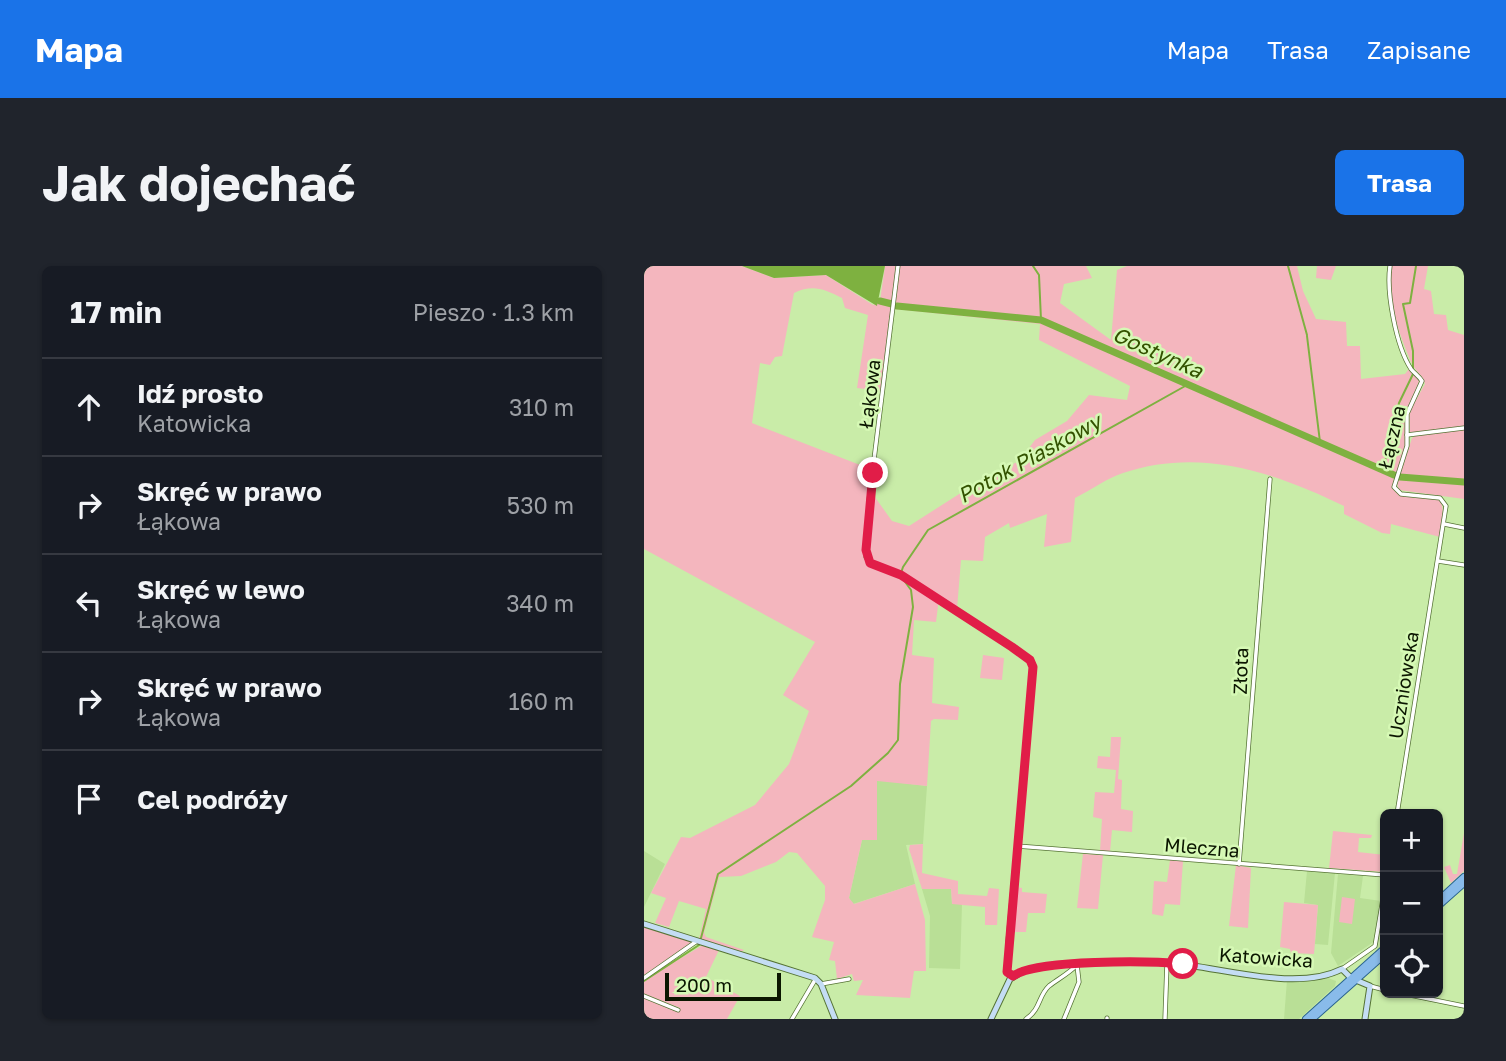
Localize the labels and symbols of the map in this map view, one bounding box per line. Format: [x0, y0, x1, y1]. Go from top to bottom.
water label: Gostynka [1109, 321, 1208, 384]
street label: Łąkowa [853, 358, 885, 430]
street label: Łączna [1373, 403, 1409, 471]
water label: Potok Piaskowy [953, 406, 1108, 508]
route end [857, 457, 888, 488]
street label: Uczniowska [1383, 630, 1423, 740]
street label: Złota [1228, 647, 1252, 695]
street label: Mleczna [1163, 832, 1241, 862]
street label: Katowicka [1218, 942, 1314, 972]
route start [1167, 948, 1198, 979]
scale bar [665, 970, 780, 1002]

